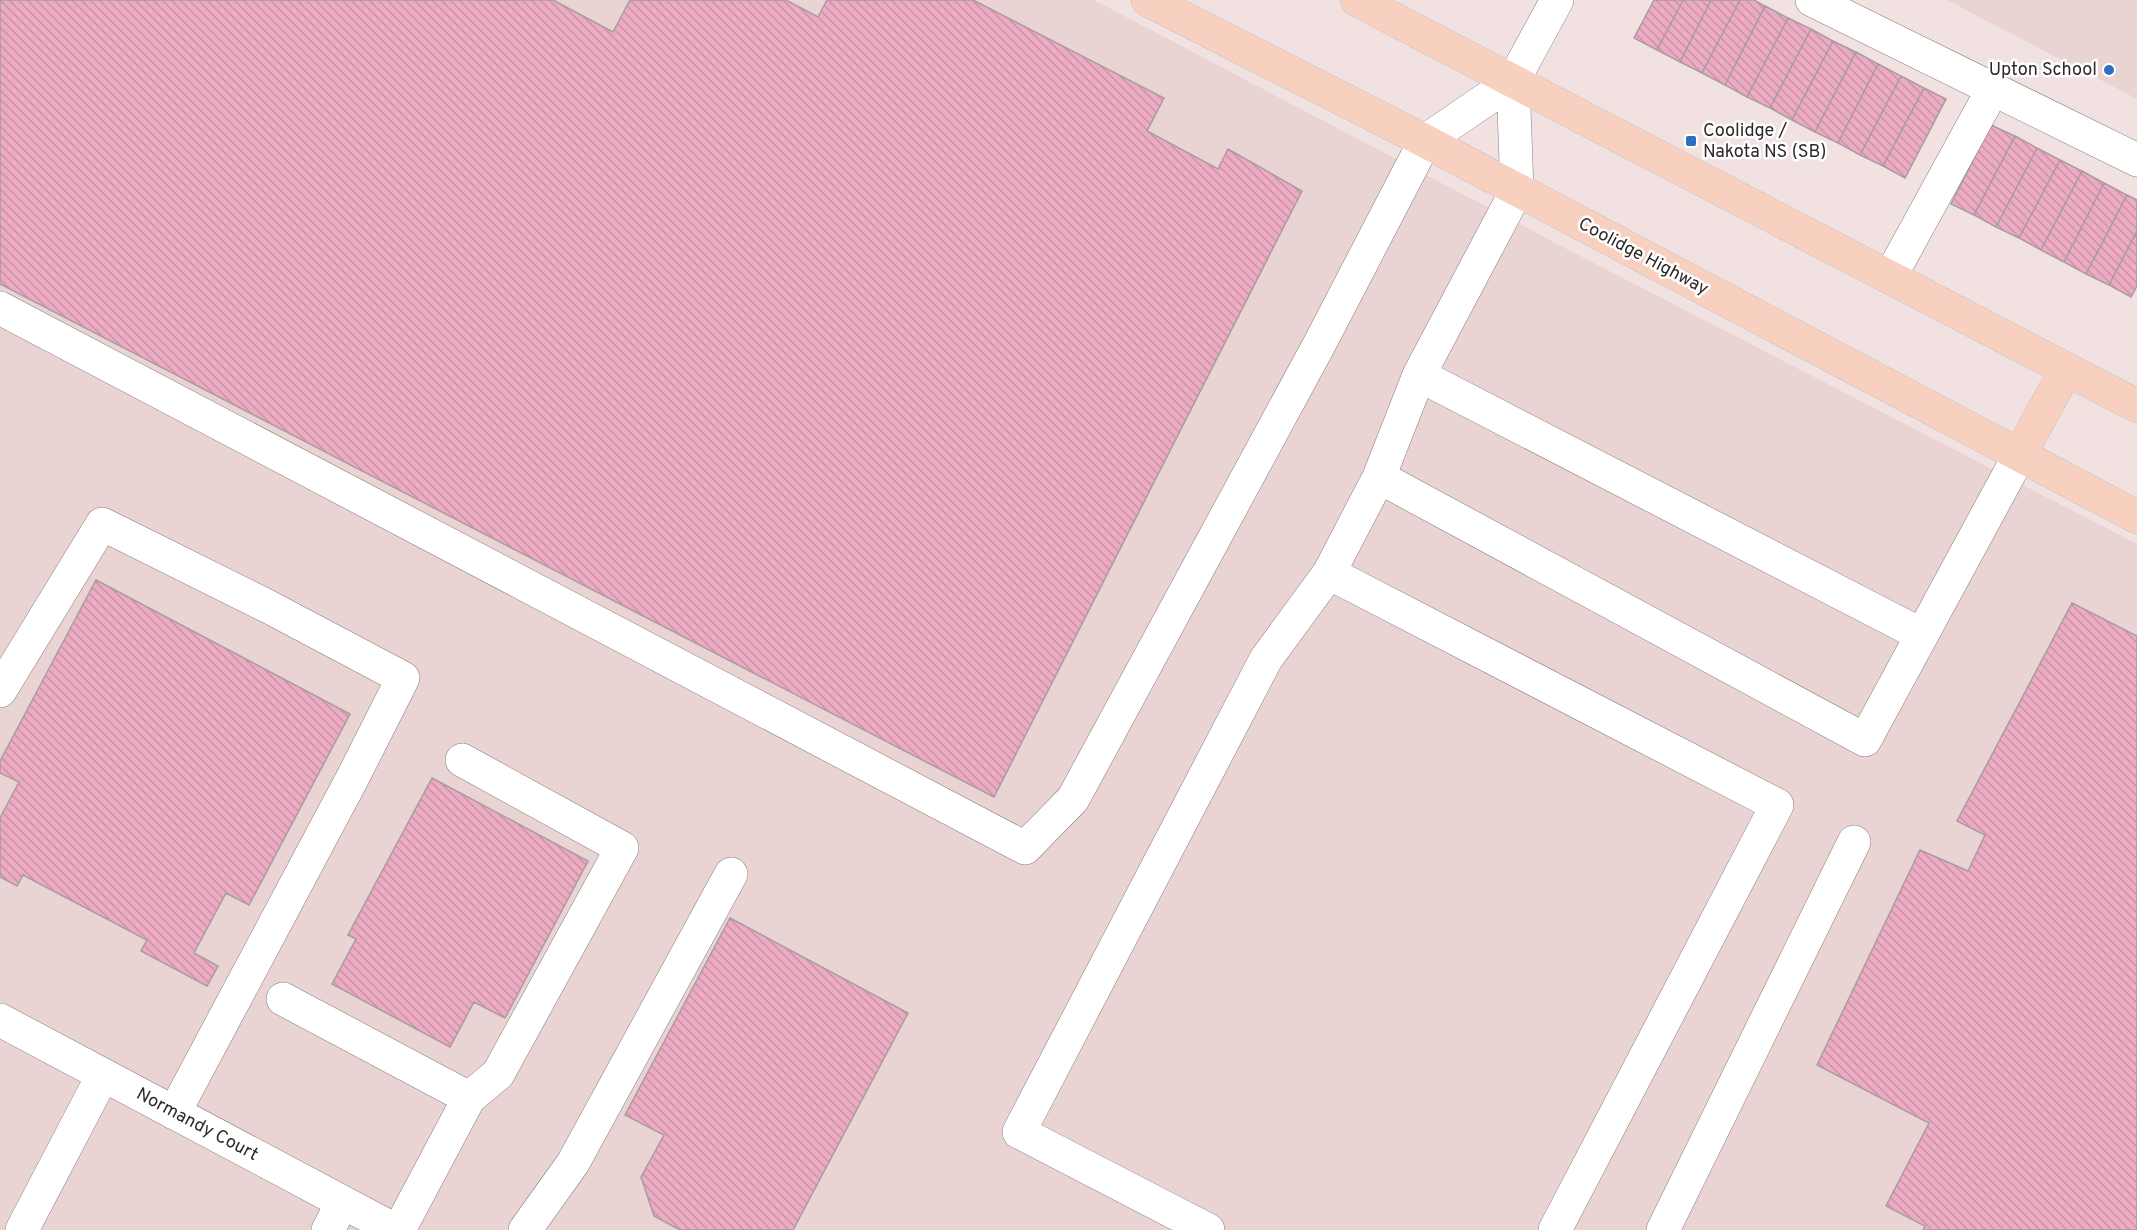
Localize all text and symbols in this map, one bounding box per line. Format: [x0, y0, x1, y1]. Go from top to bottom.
place label: Upton School [1989, 59, 2097, 82]
marker: Upton School [2102, 63, 2116, 77]
place label: Coolidge / Nakota NS (SB) [1703, 120, 1826, 164]
marker: Coolidge / Nakota NS (SB) [1684, 134, 1698, 148]
street label: Coolidge Highway [1574, 213, 1712, 301]
street label: Normandy Court [132, 1083, 262, 1167]

